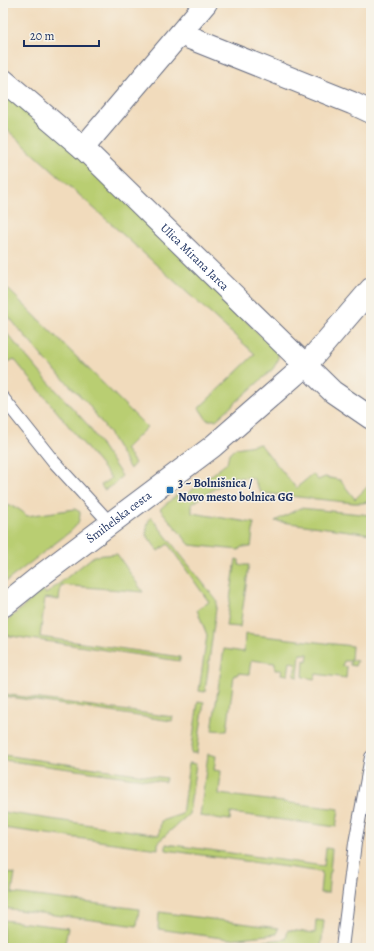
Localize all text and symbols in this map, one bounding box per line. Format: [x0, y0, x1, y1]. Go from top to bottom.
scale bar [24, 22, 99, 48]
text: 20 m [30, 28, 54, 44]
street label: Ulica Mirana Jarca [157, 220, 233, 294]
place label: 3 ~ Bolnišnica / Novo mesto bolnica GG [178, 475, 294, 505]
marker: 3 ~ Bolnišnica / Novo mesto bolnica GG [165, 485, 175, 495]
street label: Šmihelska cesta [83, 487, 155, 547]

